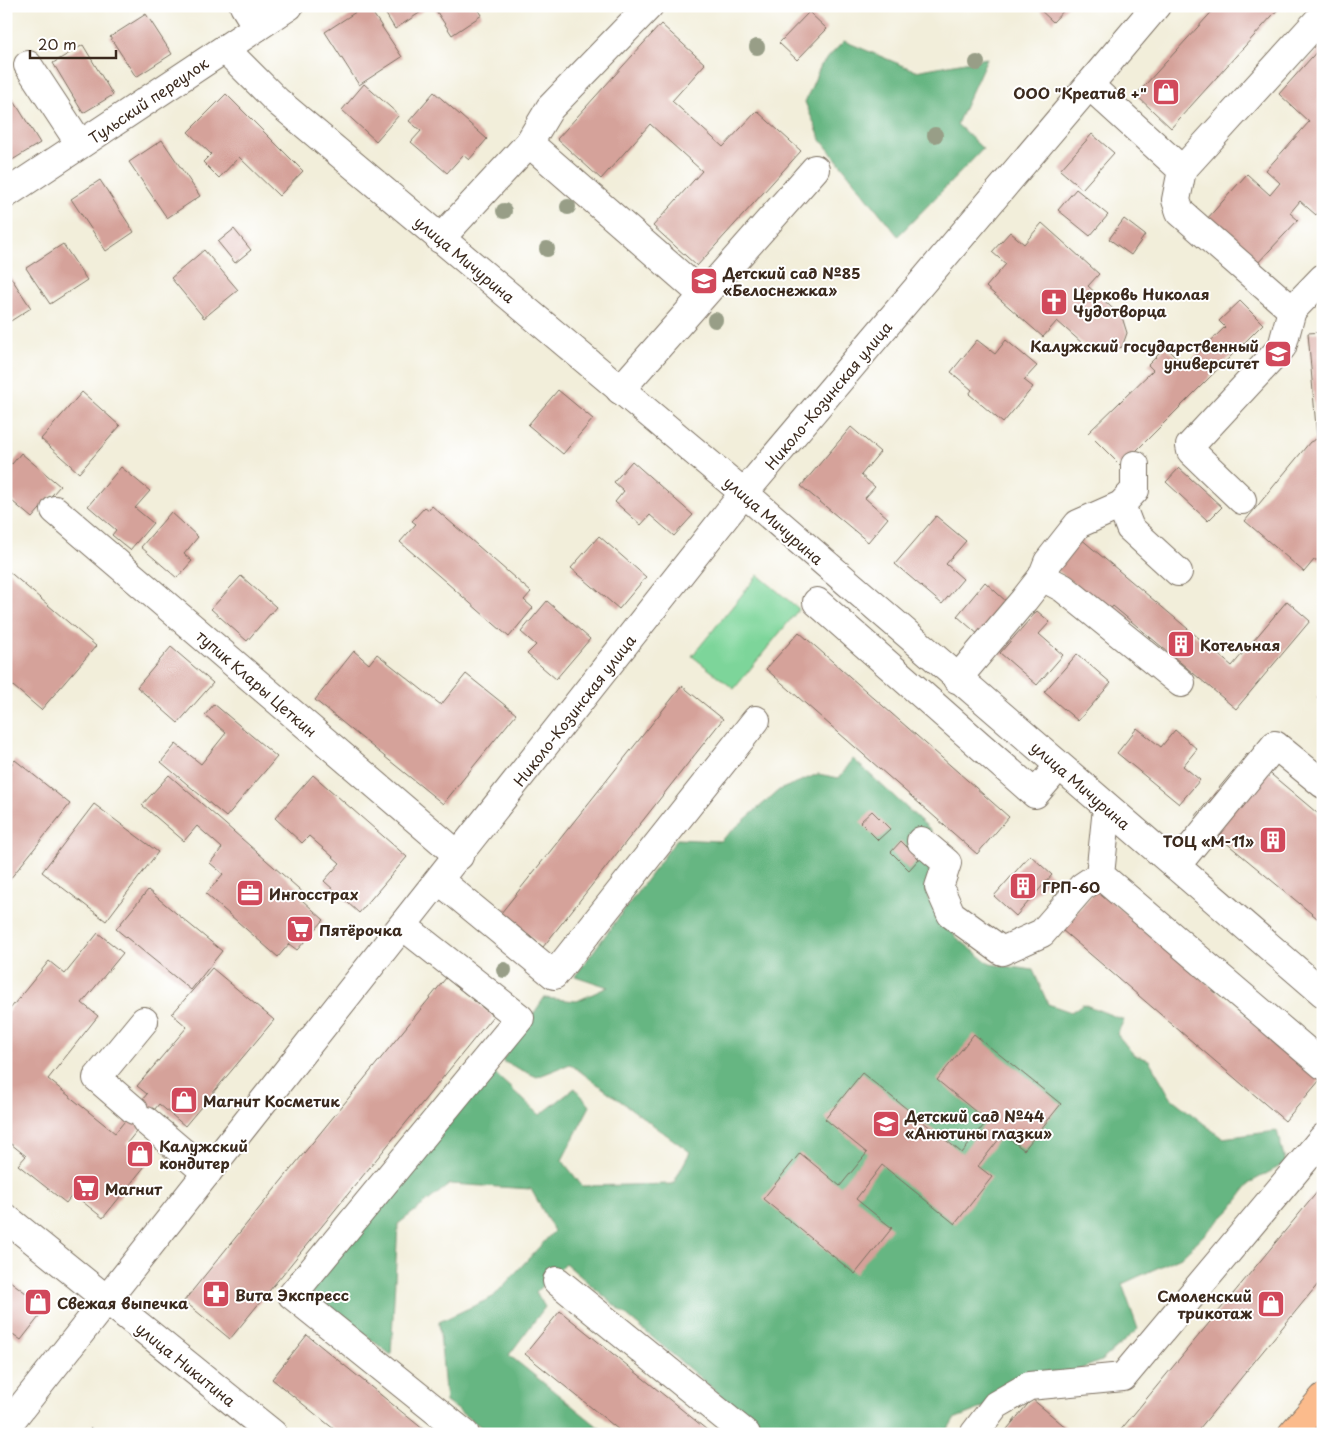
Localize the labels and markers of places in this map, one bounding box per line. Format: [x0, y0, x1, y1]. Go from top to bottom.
shop icon: ООО "Креатив +" [1151, 77, 1181, 107]
place label: ООО "Креатив +" [1013, 81, 1147, 104]
place label: Детский сад №85 «Белоснежка» [722, 261, 861, 301]
school or university icon: Детский сад №85 «Белоснежка» [689, 266, 719, 296]
place label: Церковь Николая Чудотворца [1073, 282, 1209, 322]
church icon: Церковь Николая Чудотворца [1039, 287, 1069, 317]
place label: Калужский государственный университет [1030, 334, 1259, 374]
school or university icon: Калужский государственный университет [1263, 339, 1293, 369]
building icon: Котельная [1166, 629, 1196, 659]
place label: Котельная [1200, 633, 1280, 656]
building icon: ТОЦ «M-11» [1258, 825, 1288, 855]
place label: ТОЦ «M-11» [1163, 829, 1254, 852]
building icon: ГРП-60 [1008, 871, 1038, 901]
place label: ГРП-60 [1042, 875, 1100, 898]
office icon: Ингосстрах [235, 878, 265, 908]
place label: Ингосстрах [269, 882, 359, 905]
supermarket icon: Пятёрочка [285, 914, 315, 944]
place label: Пятёрочка [319, 918, 403, 941]
shop icon: Магнит Косметик [169, 1085, 199, 1115]
place label: Магнит Косметик [203, 1089, 340, 1112]
place label: Детский сад №44 «Анютины глазки» [904, 1104, 1052, 1144]
school or university icon: Детский сад №44 «Анютины глазки» [871, 1109, 901, 1139]
place label: Калужский кондитер [159, 1134, 248, 1174]
shop icon: Калужский кондитер [125, 1139, 155, 1169]
supermarket icon: Магнит [71, 1173, 101, 1203]
place label: Магнит [105, 1177, 163, 1200]
pharmacy icon: Вита Экспресс [201, 1279, 231, 1309]
place label: Вита Экспресс [235, 1283, 349, 1306]
place label: Смоленский трикотаж [1157, 1284, 1252, 1324]
shop icon: Свежая выпечка [23, 1287, 53, 1317]
shop icon: Смоленский трикотаж [1256, 1289, 1286, 1319]
place label: Свежая выпечка [57, 1291, 189, 1314]

